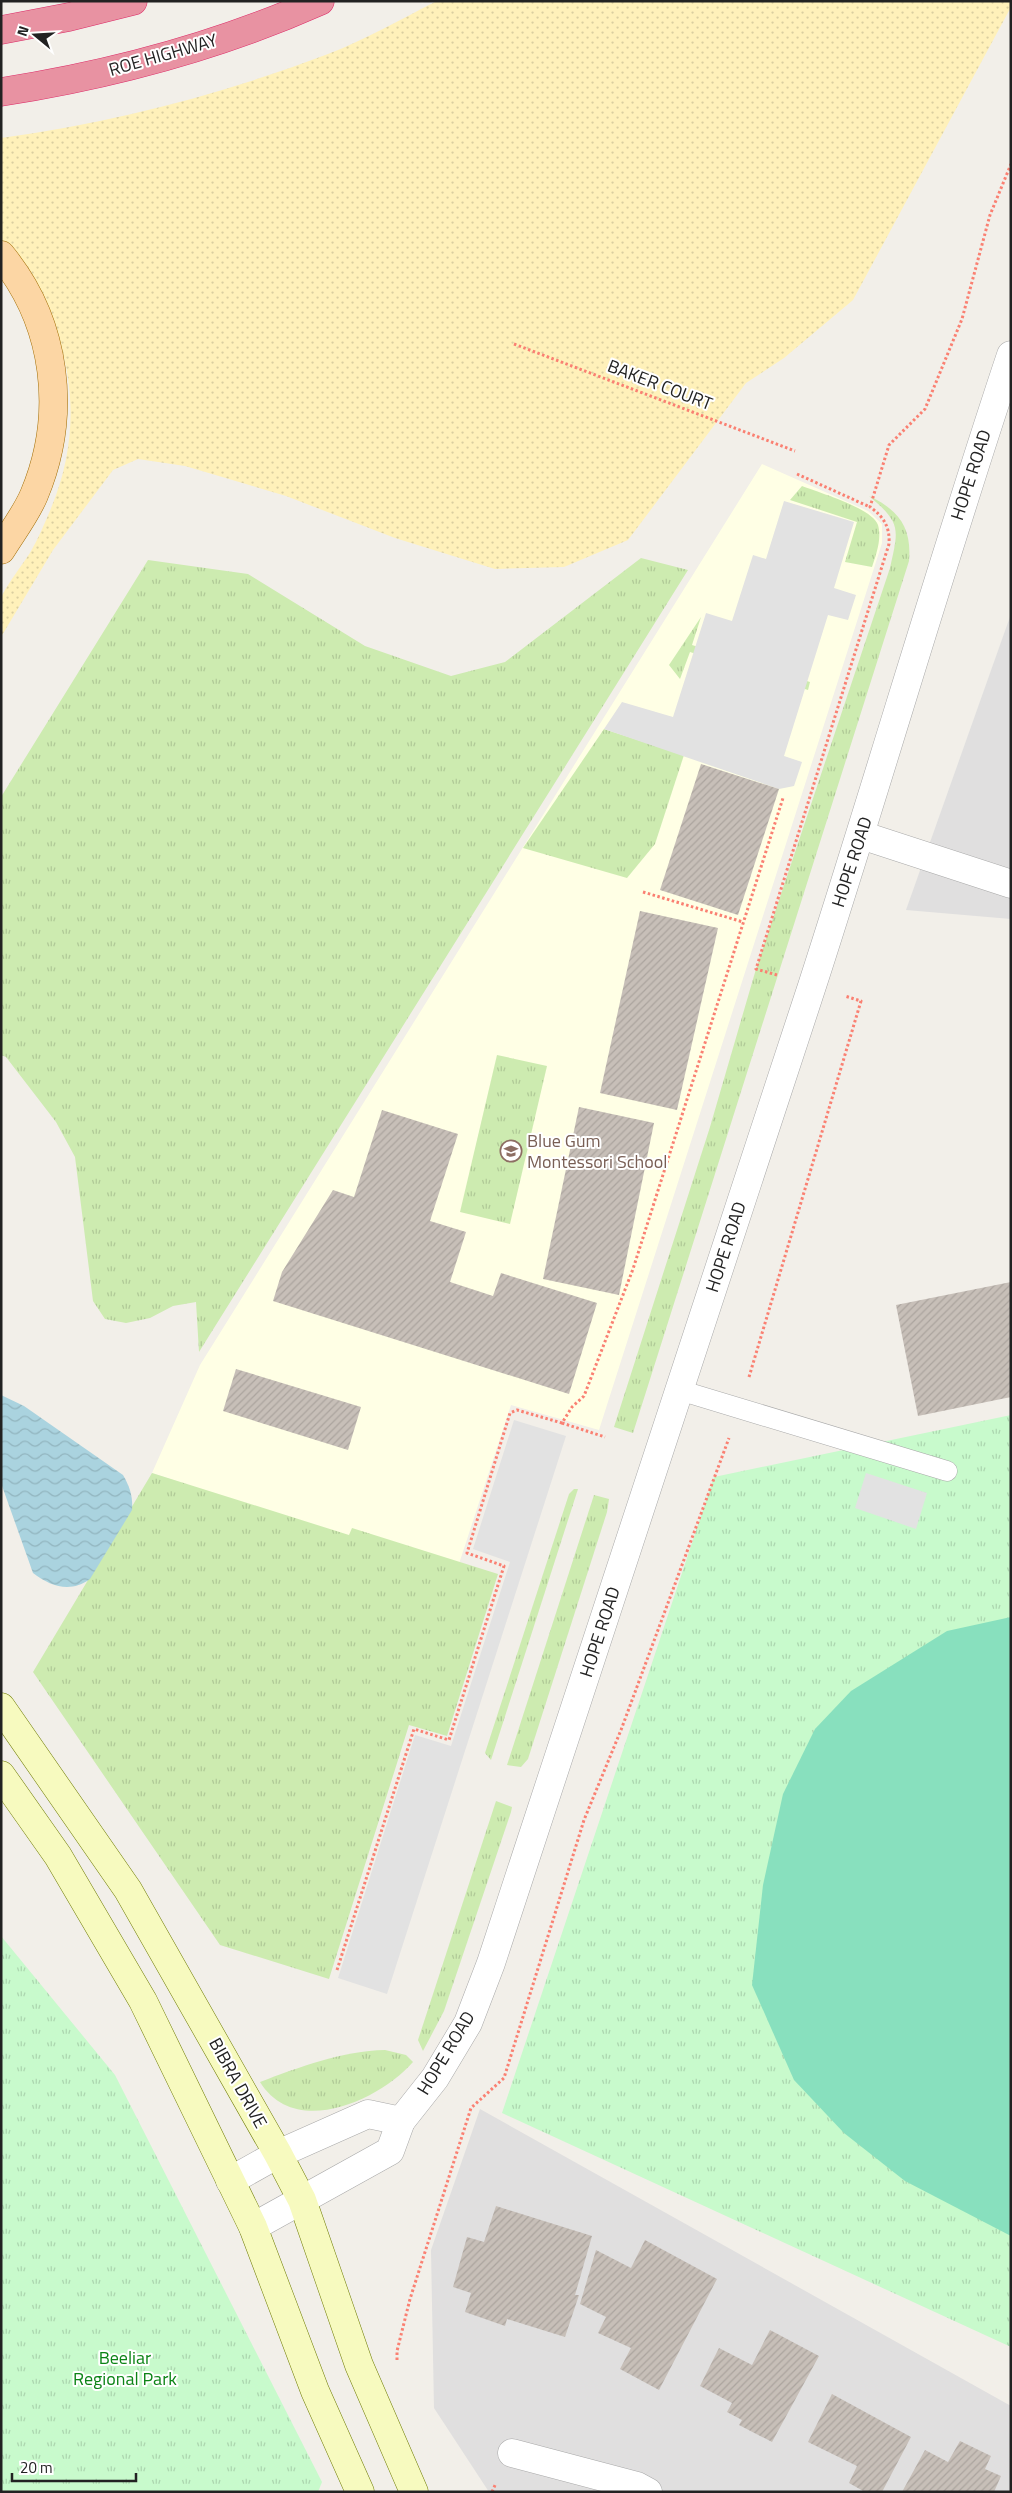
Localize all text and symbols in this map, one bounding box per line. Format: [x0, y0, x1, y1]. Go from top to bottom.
north arrow [10, 10, 60, 60]
text: N [11, 23, 34, 39]
street label: ROE HIGHWAY [105, 26, 221, 83]
street label: BAKER COURT [604, 352, 717, 417]
street label: HOPE ROAD [943, 426, 998, 524]
street label: HOPE ROAD [824, 813, 879, 911]
place label: Blue Gum Montessori School [527, 1127, 667, 1175]
school or university icon: Blue Gum Montessori School [499, 1139, 523, 1163]
street label: HOPE ROAD [698, 1198, 753, 1296]
street label: HOPE ROAD [572, 1583, 627, 1681]
street label: HOPE ROAD [410, 2006, 481, 2100]
street label: BIBRA DRIVE [202, 2033, 274, 2133]
park label: Beeliar Regional Park [73, 2344, 177, 2392]
scale bar [12, 2450, 136, 2482]
text: 20 m [20, 2456, 53, 2479]

